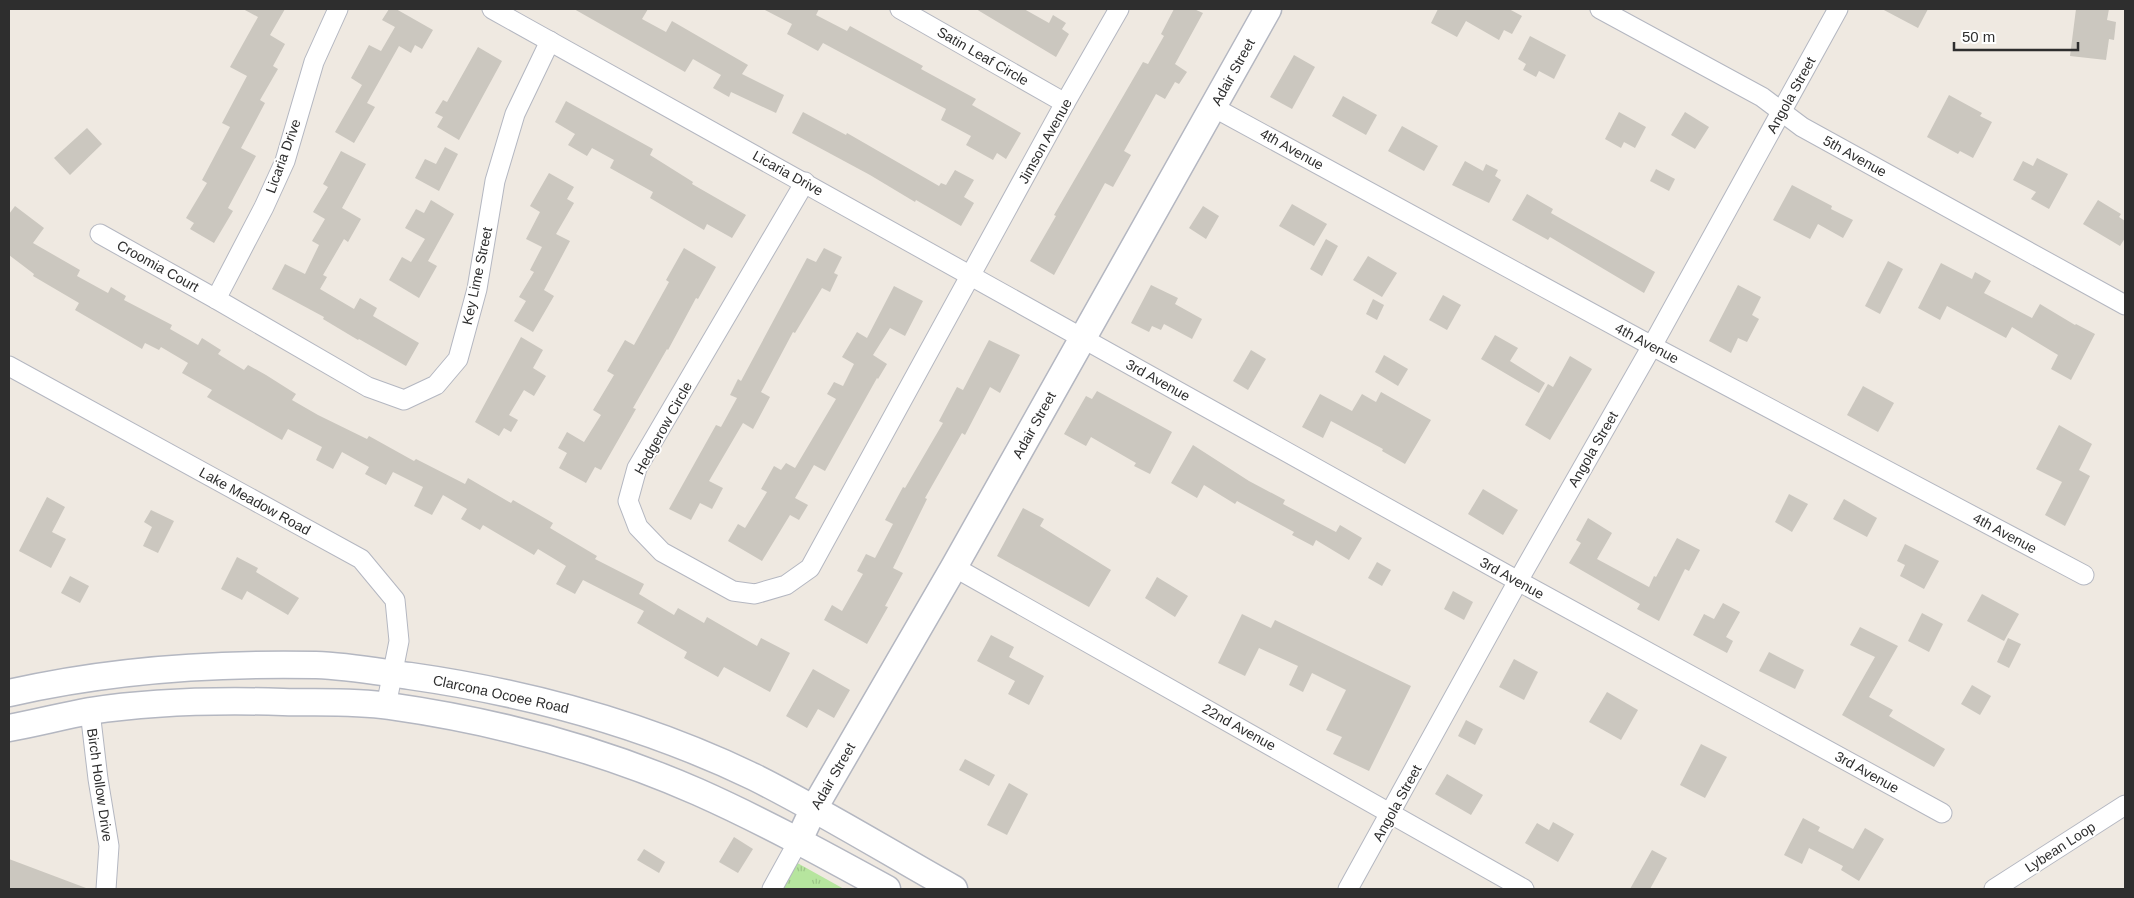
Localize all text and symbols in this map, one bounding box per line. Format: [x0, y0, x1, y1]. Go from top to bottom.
scale bar [1954, 20, 2078, 52]
street label: Satin Leaf Circle [935, 23, 1032, 89]
text: 50 m [1962, 28, 1995, 45]
street label: Adair Street [1208, 36, 1258, 108]
street label: Angola Street [1763, 54, 1819, 136]
street label: Jimson Avenue [1015, 96, 1075, 186]
street label: Licaria Drive [262, 117, 304, 195]
street label: 4th Avenue [1258, 125, 1327, 173]
street label: 5th Avenue [1821, 132, 1890, 180]
street label: Licaria Drive [750, 147, 826, 199]
street label: Key Lime Street [459, 226, 495, 326]
street label: Croomia Court [114, 237, 202, 295]
street label: 4th Avenue [1612, 320, 1682, 367]
street label: 3rd Avenue [1123, 356, 1193, 404]
street label: Hedgerow Circle [631, 379, 695, 477]
street label: Adair Street [1009, 389, 1059, 461]
street label: Angola Street [1565, 408, 1621, 490]
street label: Lake Meadow Road [197, 464, 313, 538]
street label: 4th Avenue [1970, 510, 2040, 557]
street label: 3rd Avenue [1477, 554, 1547, 602]
street label: Clarcona Ocoee Road [432, 672, 570, 716]
street label: 22nd Avenue [1199, 700, 1279, 754]
street label: Birch Hollow Drive [84, 727, 116, 843]
street label: Adair Street [808, 740, 858, 812]
street label: 3rd Avenue [1832, 748, 1902, 796]
street label: Angola Street [1369, 762, 1425, 844]
street label: Lybean Loop [2022, 818, 2098, 876]

